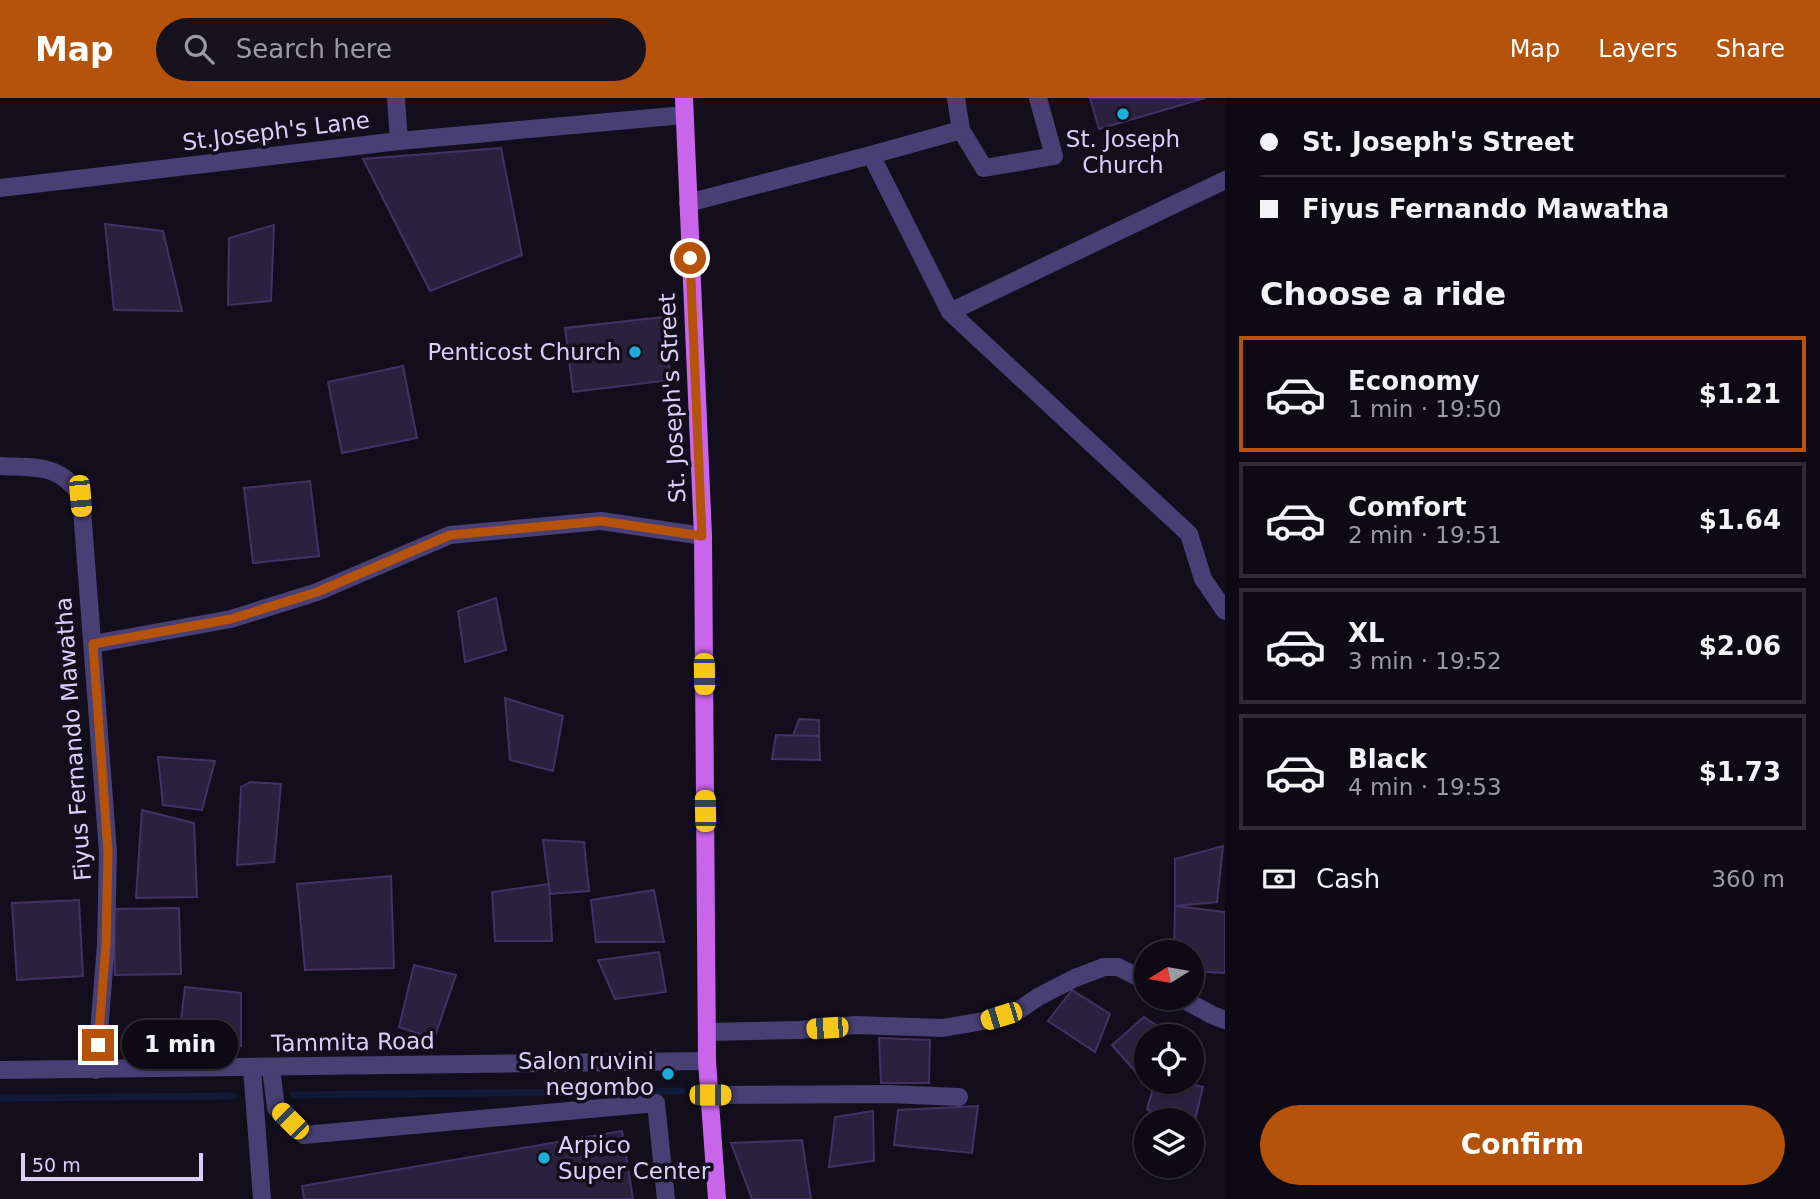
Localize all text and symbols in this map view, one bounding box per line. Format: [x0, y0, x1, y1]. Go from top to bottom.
search box [156, 18, 646, 81]
text: Map [35, 30, 114, 69]
icon: search [180, 30, 218, 68]
text: Search here [236, 34, 392, 64]
text: Map [1510, 35, 1560, 63]
text: Layers [1598, 35, 1678, 63]
text: Share [1716, 35, 1785, 63]
marker: St. Joseph Church [1115, 106, 1131, 122]
street label: St.Joseph's Lane [181, 107, 371, 155]
place label: St. Joseph Church [1066, 126, 1180, 178]
text: St. Joseph's Street [1302, 127, 1574, 157]
text: Fiyus Fernando Mawatha [1302, 194, 1669, 224]
route start [674, 242, 706, 274]
text: Choose a ride [1260, 275, 1506, 313]
street label: St. Joseph's Street [654, 293, 690, 503]
place label: Penticost Church [427, 339, 621, 365]
marker: Penticost Church [627, 344, 643, 360]
icon: car [1264, 363, 1327, 426]
text: Economy [1348, 366, 1479, 396]
text: $1.21 [1699, 379, 1781, 409]
text: 1 min · 19:50 [1348, 396, 1502, 422]
car [68, 474, 93, 518]
icon: car [1264, 489, 1327, 552]
text: Comfort [1348, 492, 1466, 522]
text: $1.64 [1699, 505, 1781, 535]
text: 2 min · 19:51 [1348, 522, 1502, 548]
street label: Fiyus Fernando Mawatha [50, 596, 96, 882]
icon: car [1264, 615, 1327, 678]
text: XL [1348, 618, 1385, 648]
text: $2.06 [1699, 631, 1781, 661]
text: 3 min · 19:52 [1348, 648, 1502, 674]
car [694, 653, 715, 695]
icon: car [1264, 741, 1327, 804]
text: Black [1348, 744, 1427, 774]
text: $1.73 [1699, 757, 1781, 787]
text: 4 min · 19:53 [1348, 774, 1502, 800]
car [695, 790, 716, 832]
icon: cash [1260, 860, 1298, 898]
text: Cash [1316, 864, 1380, 894]
text: 360 m [1711, 866, 1785, 892]
north arrow [1134, 940, 1204, 1010]
map controls [1134, 940, 1204, 1178]
car [978, 1000, 1025, 1032]
car [806, 1016, 849, 1040]
callout: 1 min [122, 1020, 238, 1070]
button: locate [1134, 1024, 1204, 1094]
street label: Tammita Road [270, 1028, 435, 1056]
route end [82, 1029, 114, 1061]
text: 1 min [144, 1031, 216, 1057]
place label: Salon ruvini negombo [518, 1048, 654, 1100]
marker: Salon ruvini negombo [660, 1066, 676, 1082]
car [690, 1085, 732, 1106]
car [268, 1099, 313, 1143]
button: Confirm [1260, 1105, 1785, 1185]
button: layers [1134, 1108, 1204, 1178]
place label: Arpico Super Center [558, 1132, 711, 1184]
scale bar [21, 1150, 203, 1182]
marker: Arpico Super Center [536, 1150, 552, 1166]
text: 50 m [32, 1154, 81, 1176]

